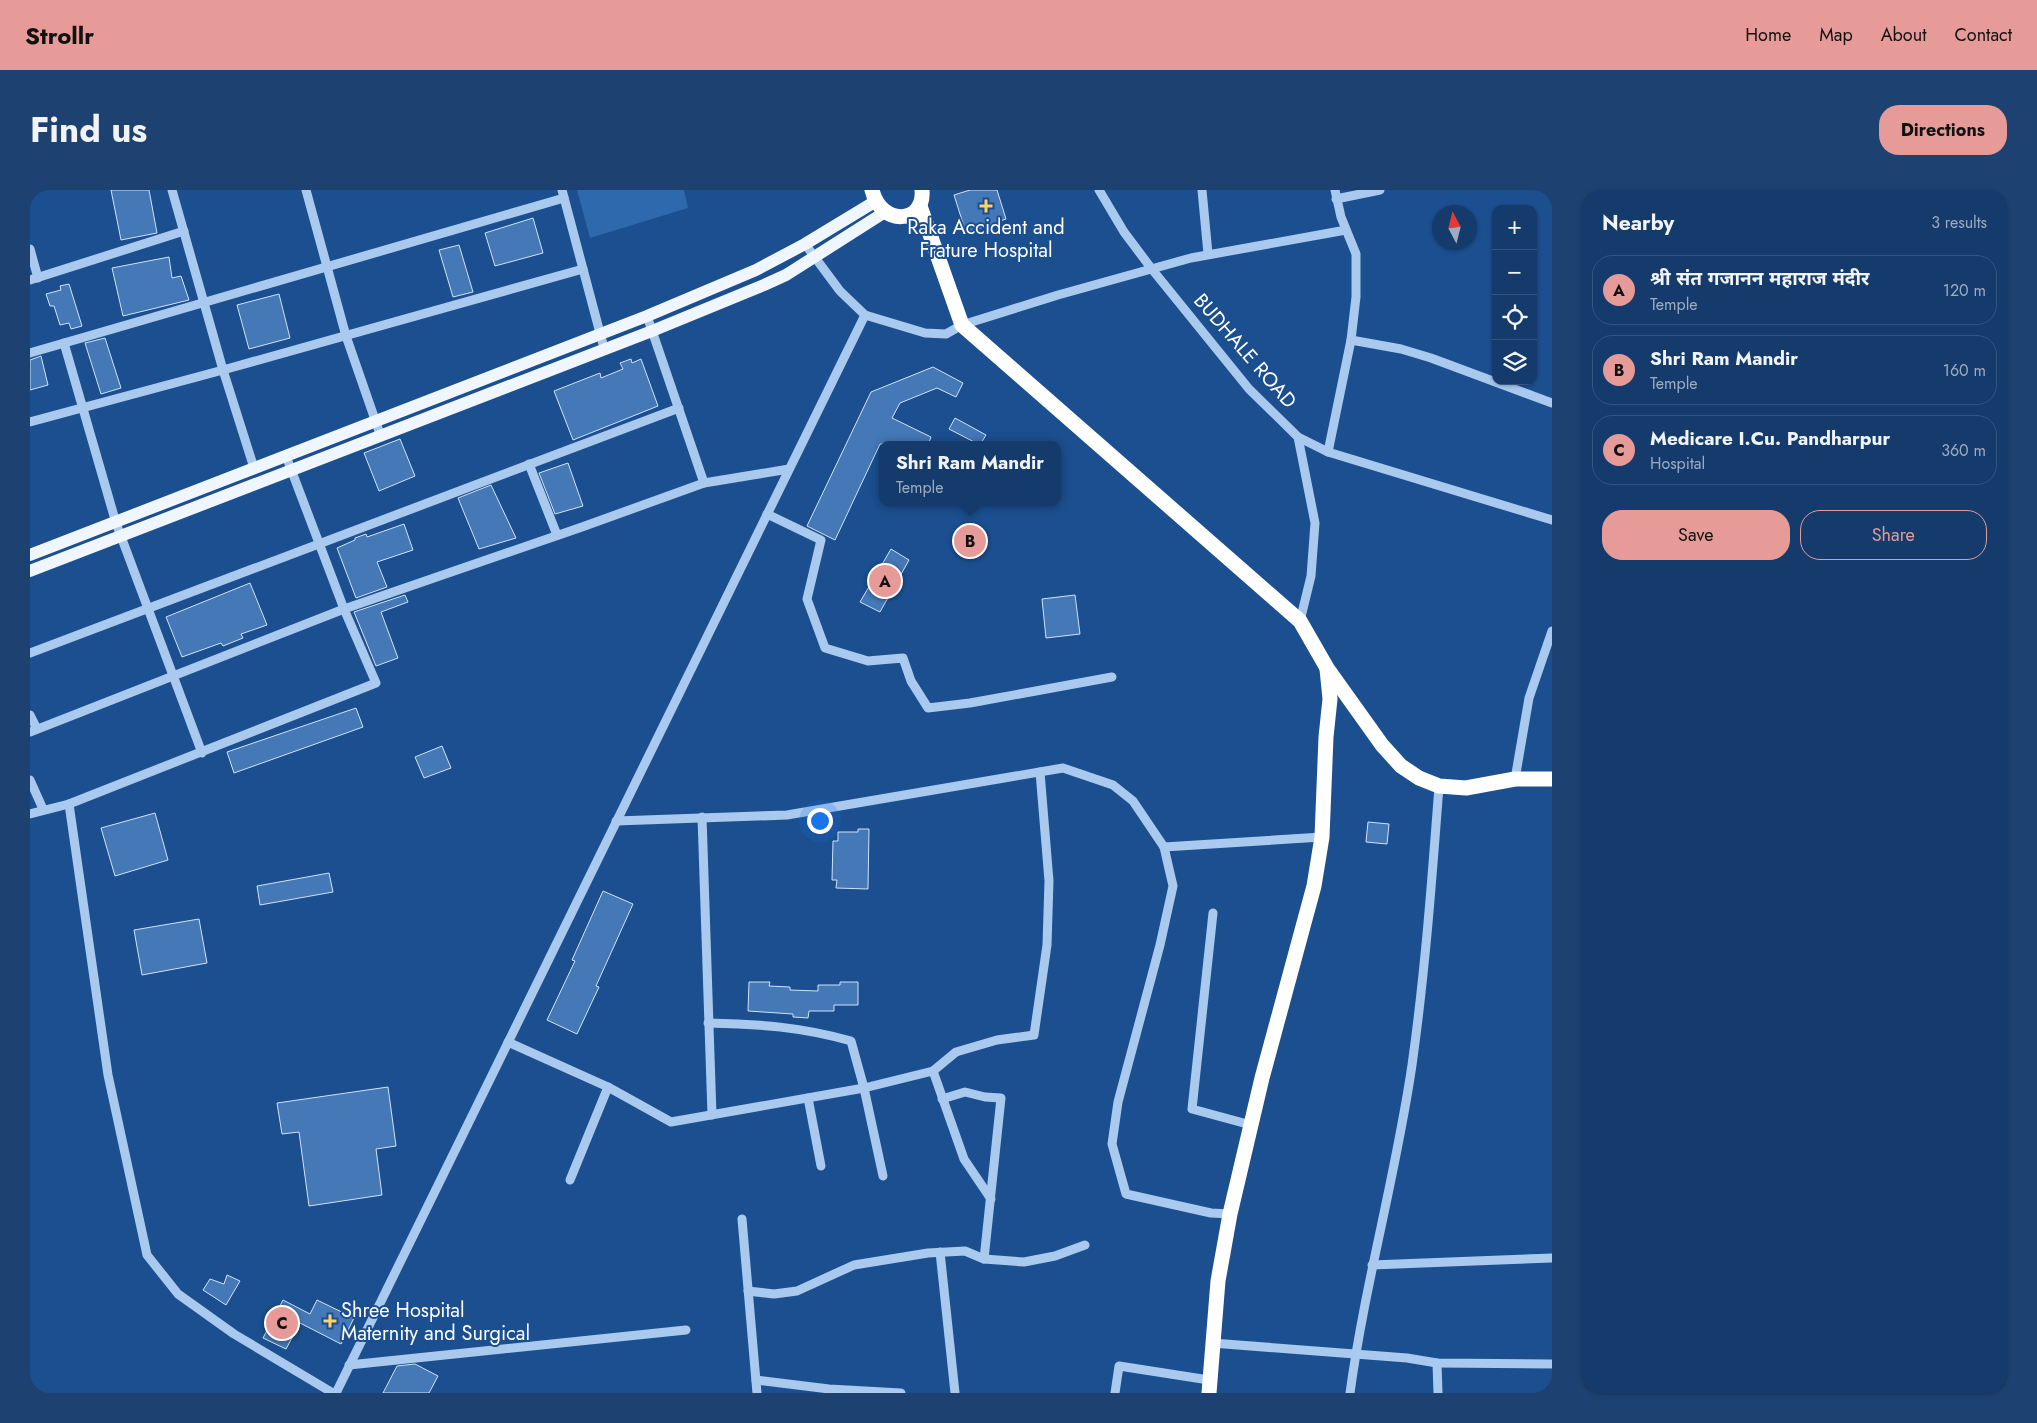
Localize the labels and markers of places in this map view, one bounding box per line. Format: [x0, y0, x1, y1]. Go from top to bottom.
marker: Raka Accident and Frature Hospital [979, 199, 993, 213]
place label: Raka Accident and Frature Hospital [907, 213, 1065, 265]
pin: B [954, 522, 986, 560]
pin: A [869, 562, 901, 600]
place label: Shree Hospital Maternity and Surgical [341, 1296, 530, 1348]
pin: C [266, 1304, 298, 1342]
marker: Shree Hospital Maternity and Surgical [323, 1314, 337, 1328]

